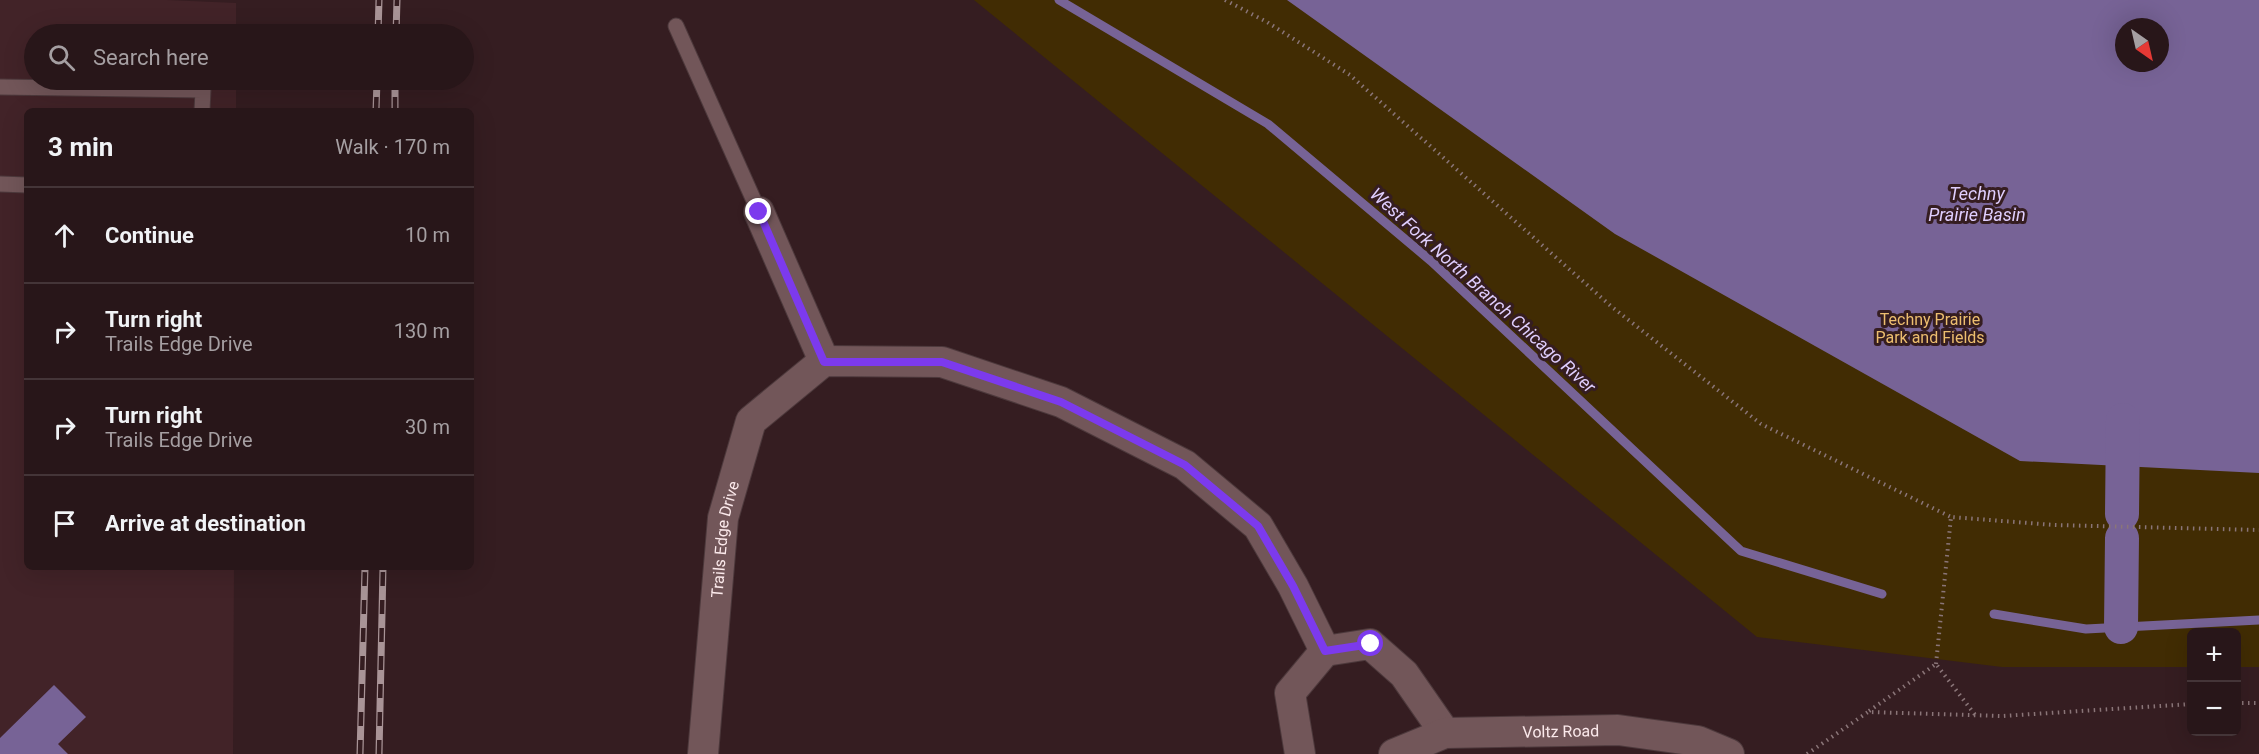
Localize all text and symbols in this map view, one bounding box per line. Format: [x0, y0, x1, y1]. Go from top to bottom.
north arrow [2115, 18, 2169, 72]
search box [24, 24, 474, 90]
icon: search [45, 41, 78, 74]
text: Search here [93, 45, 209, 70]
text: 3 min [48, 132, 113, 162]
text: Walk · 170 m [335, 135, 450, 159]
water label: West Fork North Branch Chicago River [1366, 183, 1601, 398]
water label: Techny Prairie Basin [1928, 183, 2026, 225]
route end [745, 198, 771, 224]
icon: ahead [48, 219, 81, 252]
text: Continue [105, 223, 194, 248]
text: 10 m [405, 223, 450, 247]
text: Turn right [105, 307, 202, 332]
park label: Techny Prairie Park and Fields [1875, 310, 1985, 347]
icon: right [48, 315, 81, 348]
text: 130 m [394, 319, 450, 343]
text: Trails Edge Drive [105, 332, 253, 356]
text: Turn right [105, 403, 202, 428]
icon: right [48, 411, 81, 444]
text: 30 m [405, 415, 450, 439]
text: Trails Edge Drive [105, 428, 253, 452]
street label: Trails Edge Drive [707, 479, 743, 598]
icon: arrive [48, 507, 81, 540]
text: Arrive at destination [105, 511, 306, 536]
map controls [2187, 628, 2241, 736]
button: + [2187, 628, 2241, 682]
route start [1357, 630, 1383, 656]
button: − [2187, 682, 2241, 736]
street label: Voltz Road [1522, 721, 1599, 741]

